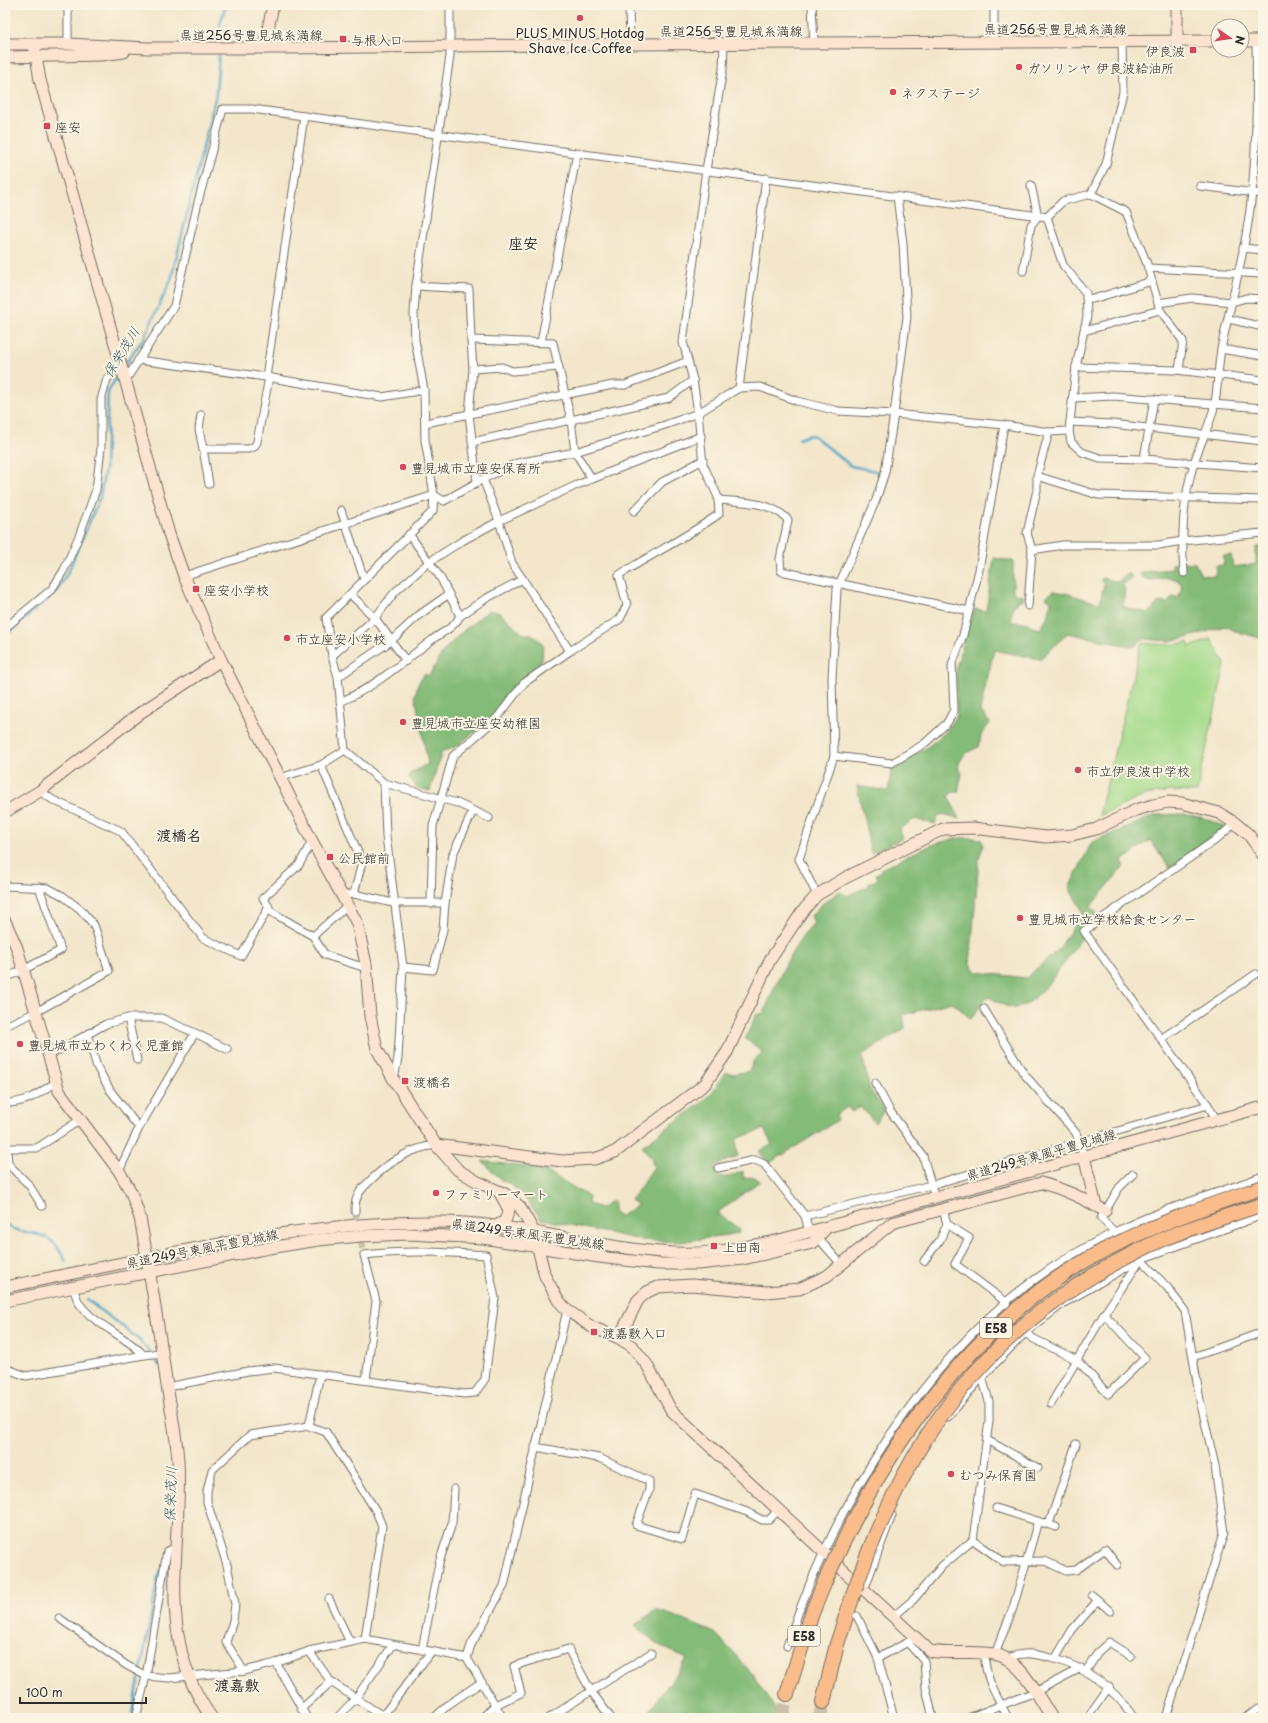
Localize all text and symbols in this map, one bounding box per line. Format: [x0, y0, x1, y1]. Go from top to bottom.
marker: PLUS MINUS Hotdog Shave Ice Coffee [575, 13, 585, 23]
north arrow [1210, 18, 1250, 58]
street label: 県道256号豊見城糸満線 [984, 19, 1127, 38]
street label: 県道256号豊見城糸満線 [660, 21, 803, 40]
place label: PLUS MINUS Hotdog Shave Ice Coffee [515, 23, 645, 57]
street label: 県道256号豊見城糸満線 [180, 25, 323, 44]
place label: 与根入口 [351, 30, 403, 49]
marker: 与根入口 [338, 34, 348, 44]
text: N [1231, 34, 1249, 47]
place label: 伊良波 [1146, 41, 1185, 60]
marker: 伊良波 [1188, 45, 1198, 55]
place label: ガソリンヤ 伊良波給油所 [1027, 58, 1174, 77]
marker: ガソリンヤ 伊良波給油所 [1014, 62, 1024, 72]
place label: ネクステージ [901, 83, 980, 102]
marker: ネクステージ [888, 87, 898, 97]
place label: 座安 [55, 117, 81, 136]
marker: 座安 [42, 121, 52, 131]
district label: 座安 [508, 231, 538, 254]
water label: 保栄茂川 [97, 323, 145, 381]
place label: 豊見城市立座安保育所 [411, 458, 541, 477]
marker: 豊見城市立座安保育所 [398, 462, 408, 472]
place label: 座安小学校 [204, 580, 269, 599]
marker: 座安小学校 [191, 584, 201, 594]
place label: 市立座安小学校 [295, 629, 386, 648]
marker: 市立座安小学校 [282, 633, 292, 643]
place label: 豊見城市立座安幼稚園 [411, 713, 541, 732]
marker: 豊見城市立座安幼稚園 [398, 717, 408, 727]
place label: 市立伊良波中学校 [1086, 761, 1190, 780]
marker: 市立伊良波中学校 [1073, 765, 1083, 775]
district label: 渡橋名 [156, 823, 202, 846]
place label: 公民館前 [338, 848, 390, 867]
marker: 公民館前 [325, 852, 335, 862]
place label: 豊見城市立学校給食センター [1028, 909, 1196, 928]
marker: 豊見城市立学校給食センター [1015, 913, 1025, 923]
place label: 豊見城市立わくわく児童館 [28, 1035, 184, 1054]
marker: 豊見城市立わくわく児童館 [15, 1039, 25, 1049]
place label: 渡橋名 [413, 1072, 452, 1091]
marker: 渡橋名 [400, 1076, 410, 1086]
street label: 県道249号東風平豊見城線 [964, 1123, 1119, 1184]
place label: ファミリーマート [444, 1184, 548, 1203]
marker: ファミリーマート [431, 1188, 441, 1198]
street label: 県道249号東風平豊見城線 [450, 1213, 607, 1253]
street label: 県道249号東風平豊見城線 [124, 1224, 281, 1272]
place label: 上田南 [722, 1237, 761, 1256]
marker: 上田南 [709, 1241, 719, 1251]
road number: E58 [980, 1318, 1012, 1338]
place label: 渡嘉敷入口 [602, 1323, 667, 1342]
marker: 渡嘉敷入口 [589, 1327, 599, 1337]
place label: むつみ保育園 [959, 1465, 1037, 1484]
water label: 保栄茂川 [159, 1466, 181, 1522]
marker: むつみ保育園 [946, 1469, 956, 1479]
road number: E58 [788, 1626, 820, 1646]
district label: 渡嘉敷 [214, 1673, 260, 1696]
scale bar [20, 1679, 146, 1705]
text: 100 m [26, 1683, 63, 1701]

